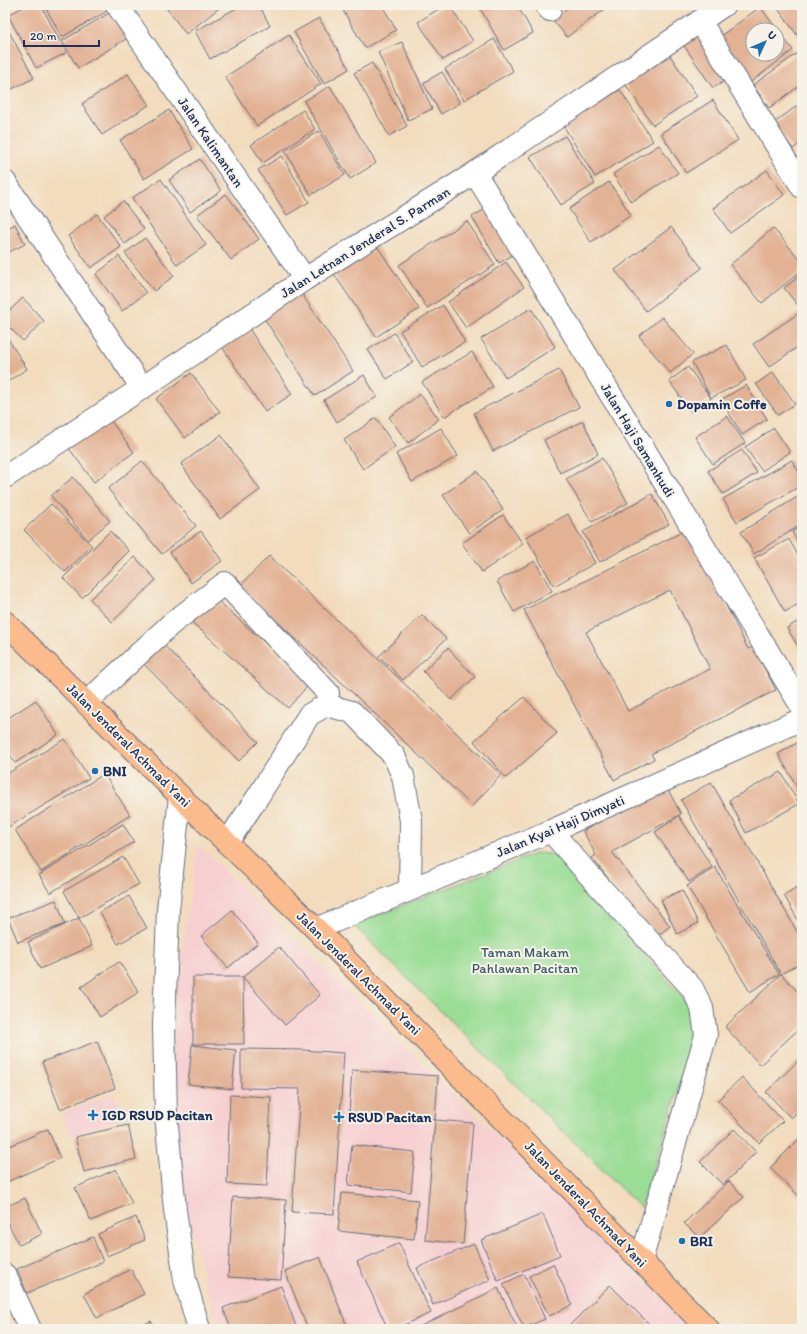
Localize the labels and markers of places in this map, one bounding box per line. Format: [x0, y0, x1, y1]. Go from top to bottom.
place label: Dopamin Coffe [677, 396, 767, 413]
marker: Dopamin Coffe [664, 399, 674, 409]
place label: BNI [103, 763, 127, 780]
marker: BNI [90, 766, 100, 776]
place label: IGD RSUD Pacitan [102, 1107, 213, 1124]
marker: IGD RSUD Pacitan [87, 1109, 99, 1121]
place label: RSUD Pacitan [348, 1109, 432, 1126]
marker: RSUD Pacitan [333, 1111, 345, 1123]
place label: BRI [690, 1233, 713, 1250]
marker: BRI [677, 1236, 687, 1246]

